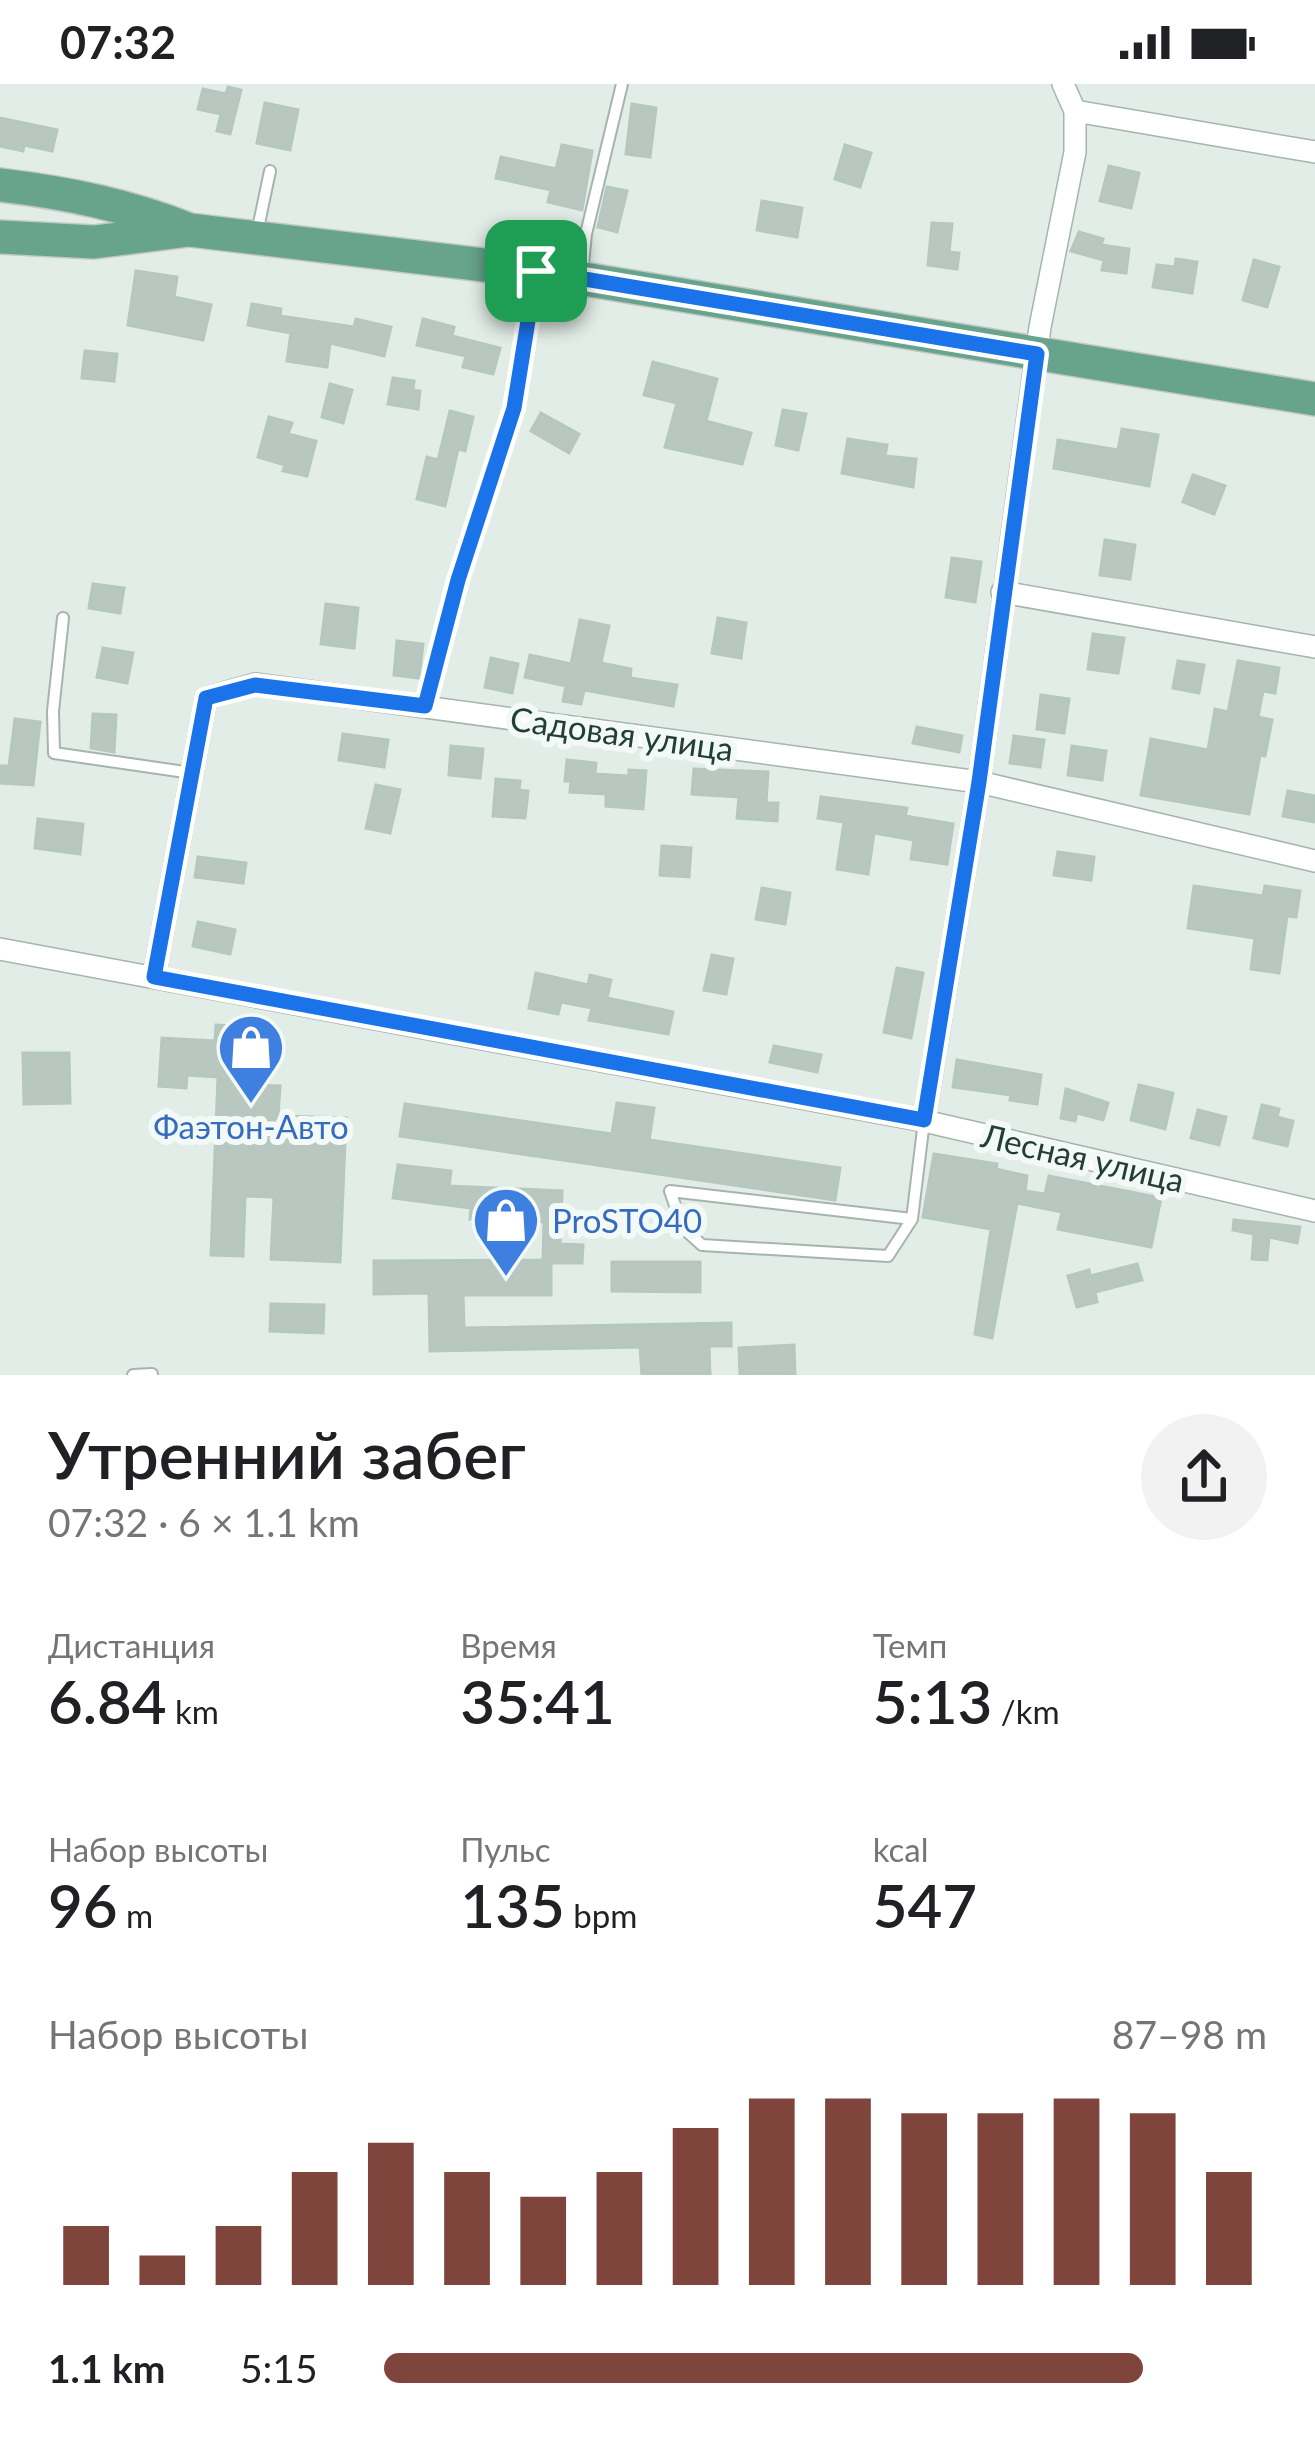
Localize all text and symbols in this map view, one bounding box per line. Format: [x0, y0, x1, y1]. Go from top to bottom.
text: 07:32 [60, 15, 176, 69]
pin [485, 220, 587, 322]
icon: arrive [503, 238, 569, 304]
street label: Садовая улица [508, 698, 736, 768]
shop icon: Фаэтон-Авто [216, 1012, 286, 1106]
place label: Фаэтон-Авто [153, 1106, 349, 1146]
street label: Лесная улица [977, 1114, 1188, 1200]
shop icon: ProSTO40 [471, 1185, 541, 1279]
place label: ProSTO40 [552, 1200, 702, 1240]
text: Утренний забег [48, 1414, 526, 1493]
button: share [1141, 1414, 1267, 1540]
text: 07:32 · 6 × 1.1 km [48, 1499, 360, 1545]
text: Дистанция [48, 1625, 215, 1665]
text: Время [460, 1625, 557, 1665]
text: Темп [873, 1625, 947, 1665]
text: 6.84 [48, 1665, 167, 1737]
text: 35:41 [460, 1665, 615, 1737]
text: 5:13 [873, 1665, 992, 1737]
text: km [167, 1691, 219, 1731]
text: /km [992, 1691, 1060, 1731]
text: Набор высоты [48, 1829, 268, 1869]
text: Пульс [460, 1829, 551, 1869]
text: kcal [873, 1829, 928, 1869]
text: 96 [48, 1869, 118, 1941]
text: 135 [460, 1869, 565, 1941]
text: 547 [873, 1869, 977, 1941]
text: m [118, 1895, 153, 1935]
text: bpm [565, 1895, 637, 1935]
text: Набор высоты [48, 2011, 308, 2057]
text: 87–98 m [1112, 2011, 1267, 2057]
text: 1.1 km [48, 2345, 166, 2391]
text: 5:15 [240, 2345, 318, 2391]

